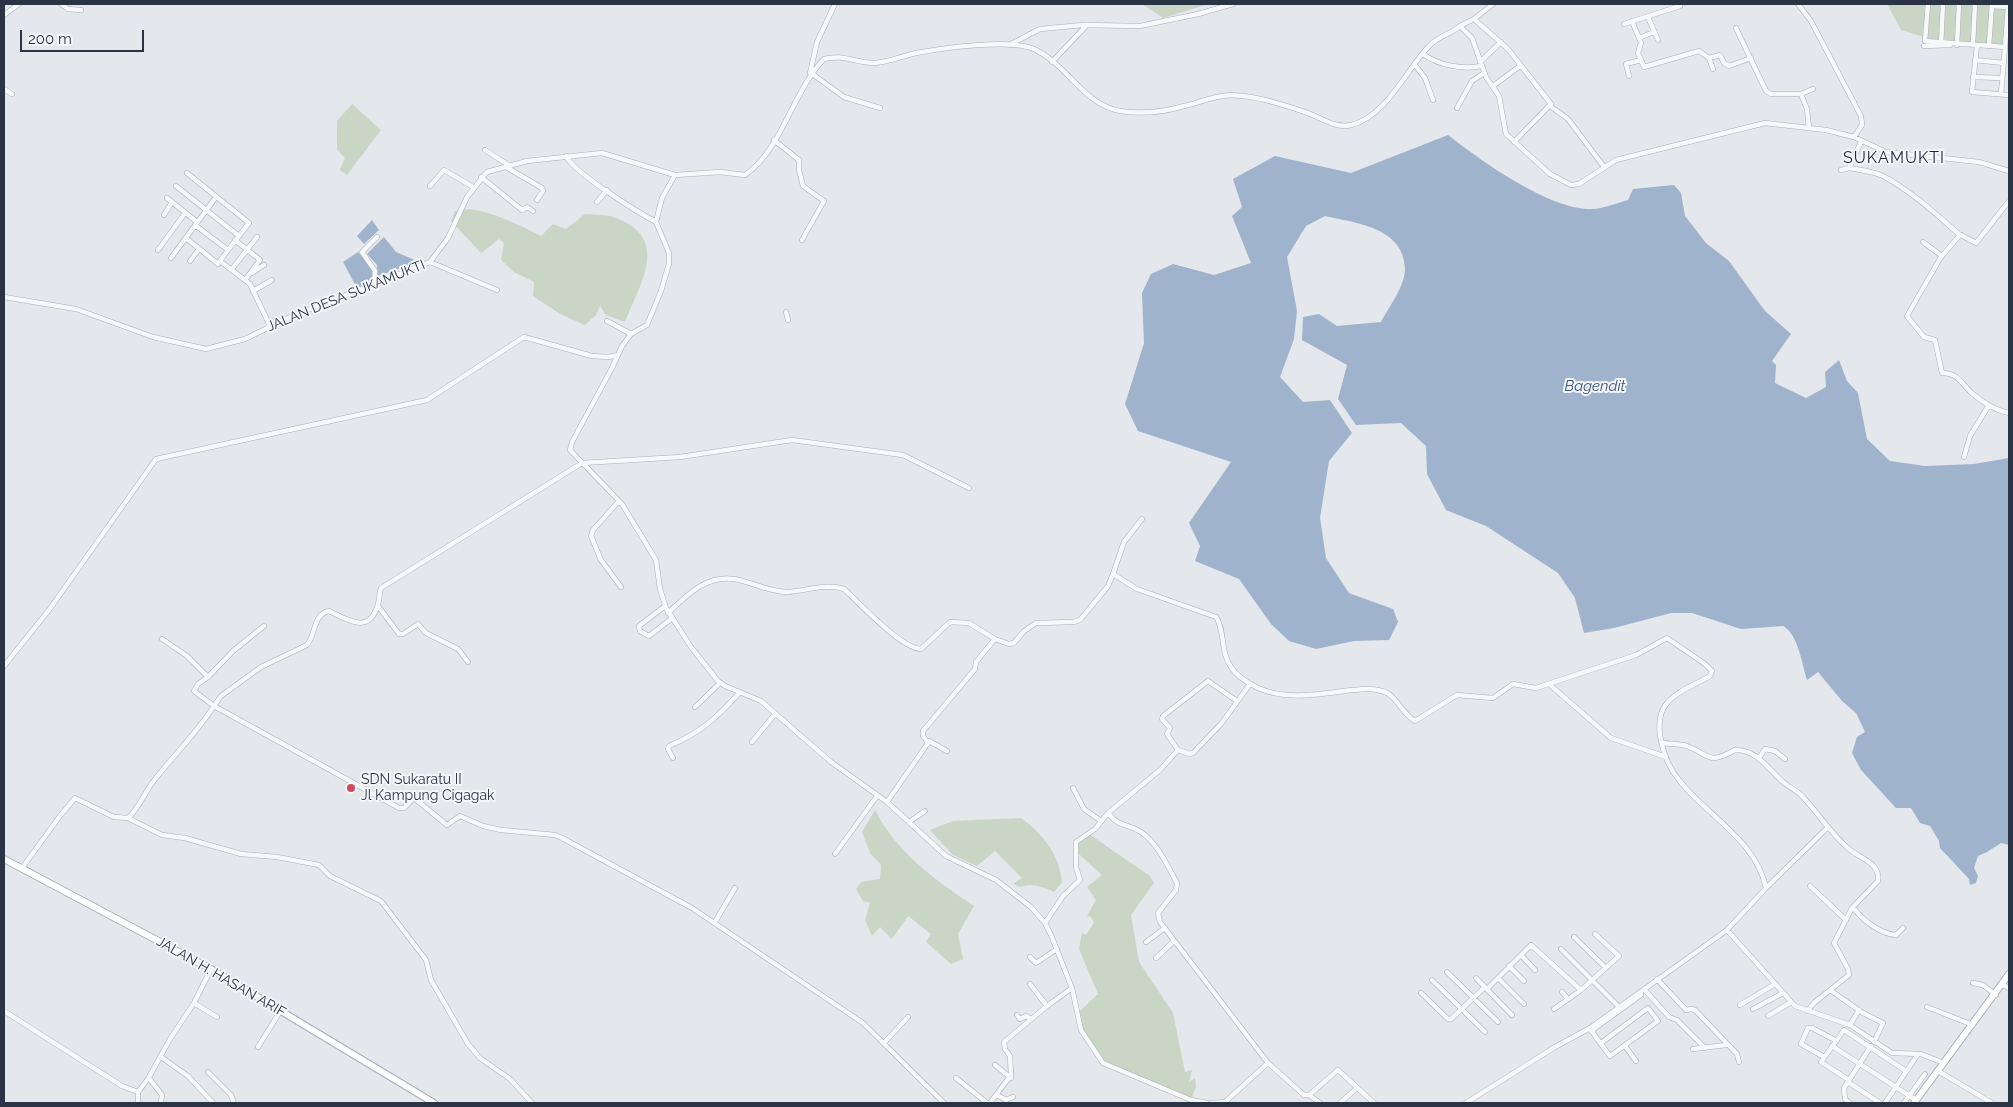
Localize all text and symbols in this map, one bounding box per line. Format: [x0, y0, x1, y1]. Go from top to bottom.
scale bar [22, 20, 146, 52]
text: 200 m [28, 30, 72, 48]
district label: SUKAMUKTI [1842, 148, 1946, 168]
street label: JALAN DESA SUKAMUKTI [264, 257, 428, 335]
water label: Bagendit [1565, 377, 1625, 395]
place label: SDN Sukaratu II Jl Kampung Cigagak [361, 772, 495, 804]
marker: SDN Sukaratu II Jl Kampung Cigagak [345, 782, 357, 794]
street label: JALAN H. HASAN ARIF [153, 933, 289, 1021]

